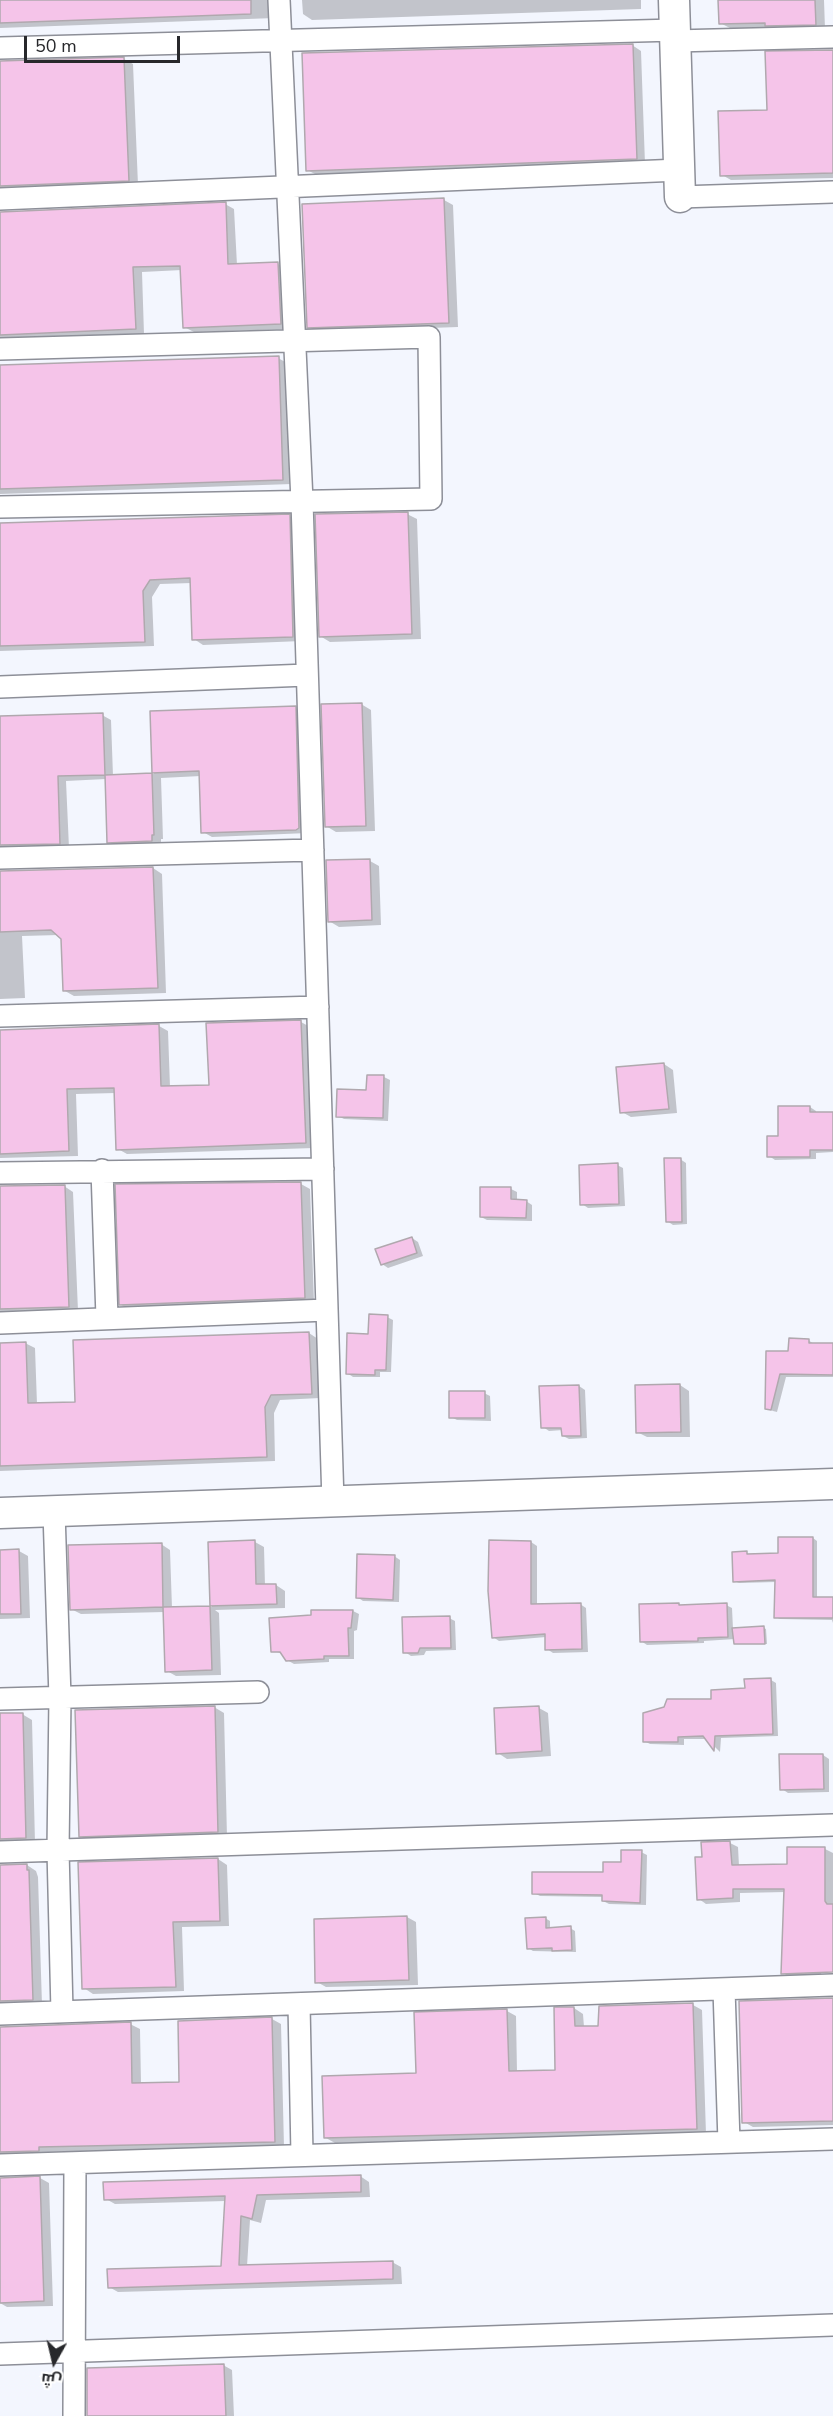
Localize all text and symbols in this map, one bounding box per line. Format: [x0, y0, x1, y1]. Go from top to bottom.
scale bar [27, 24, 183, 62]
text: 50 m [35, 34, 77, 58]
north arrow [24, 2332, 84, 2392]
text: ش [40, 2368, 63, 2392]

